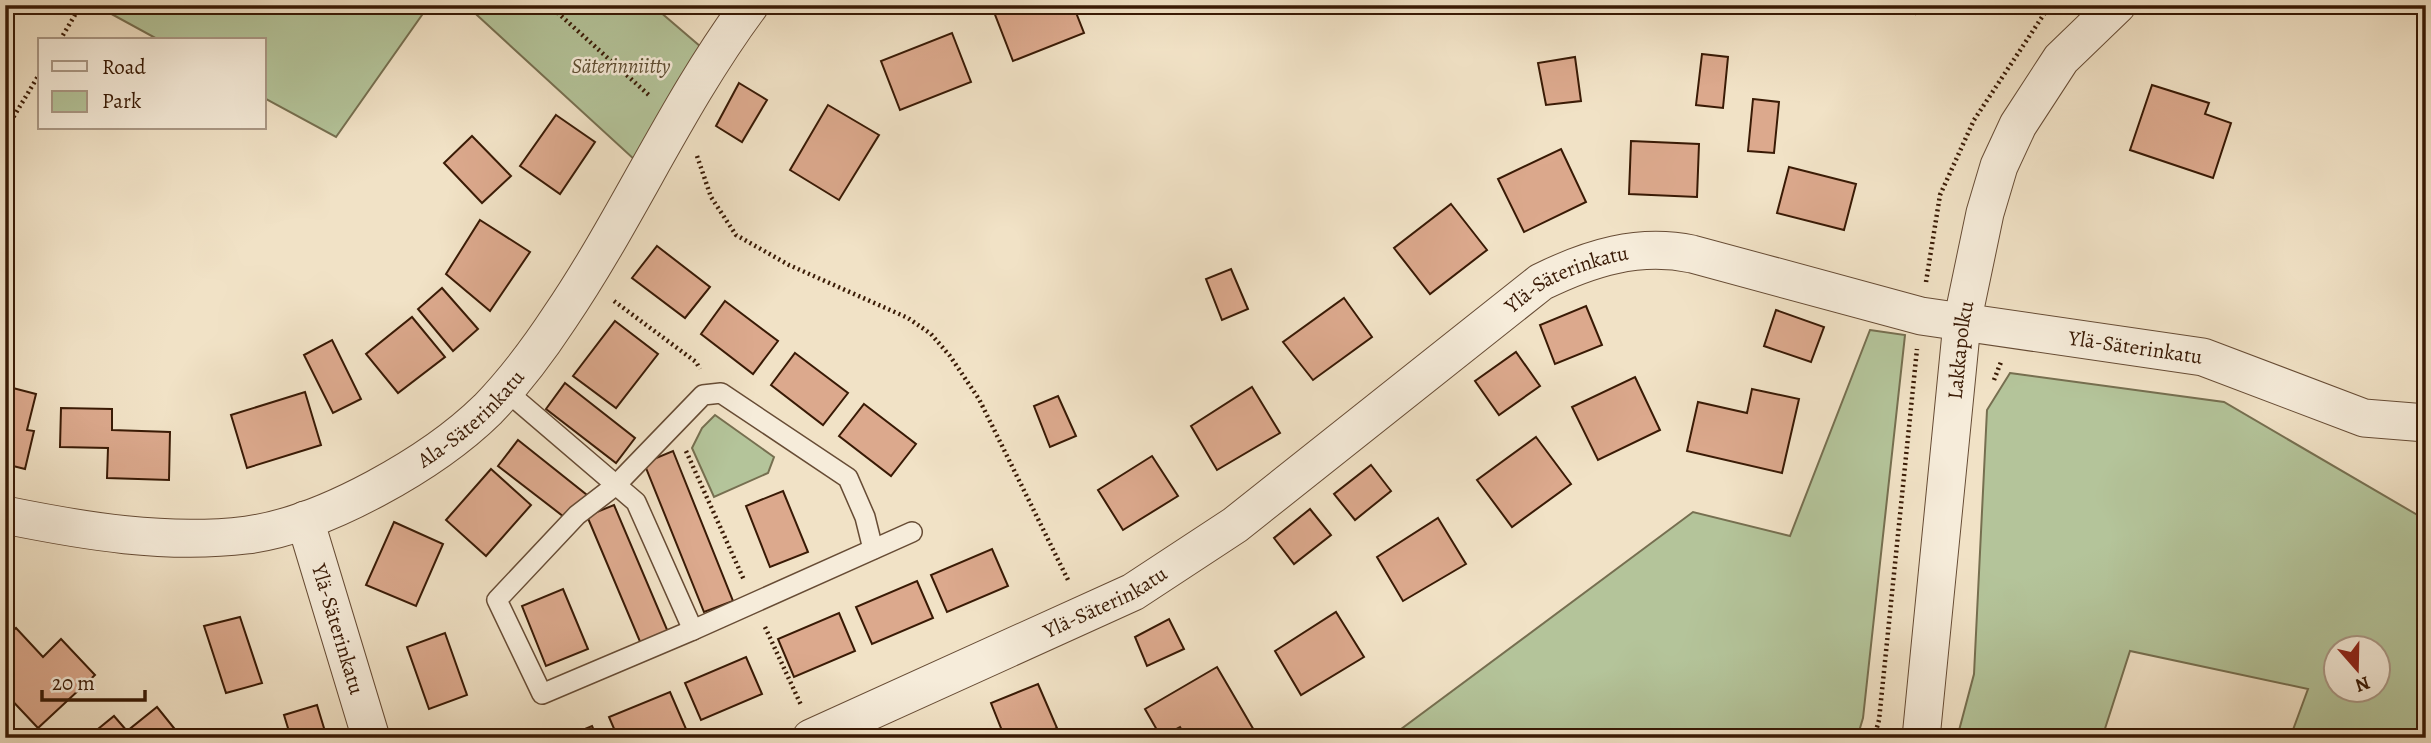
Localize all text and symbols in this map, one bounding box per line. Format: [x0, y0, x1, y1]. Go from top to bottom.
legend [38, 38, 266, 130]
park label: Säterinniitty [571, 52, 671, 80]
text: Road [102, 53, 146, 81]
text: Park [102, 87, 142, 115]
street label: Ylä-Säterinkatu [1498, 238, 1631, 320]
street label: Lakkapolku [1941, 297, 1980, 401]
street label: Ylä-Säterinkatu [2066, 323, 2205, 371]
street label: Ala-Säterinkatu [411, 363, 531, 475]
street label: Ylä-Säterinkatu [1038, 559, 1173, 645]
street label: Ylä-Säterinkatu [305, 560, 371, 698]
north arrow [2322, 634, 2392, 704]
scale bar [42, 659, 145, 703]
text: 20 m [52, 669, 95, 697]
text: N [2351, 669, 2373, 699]

